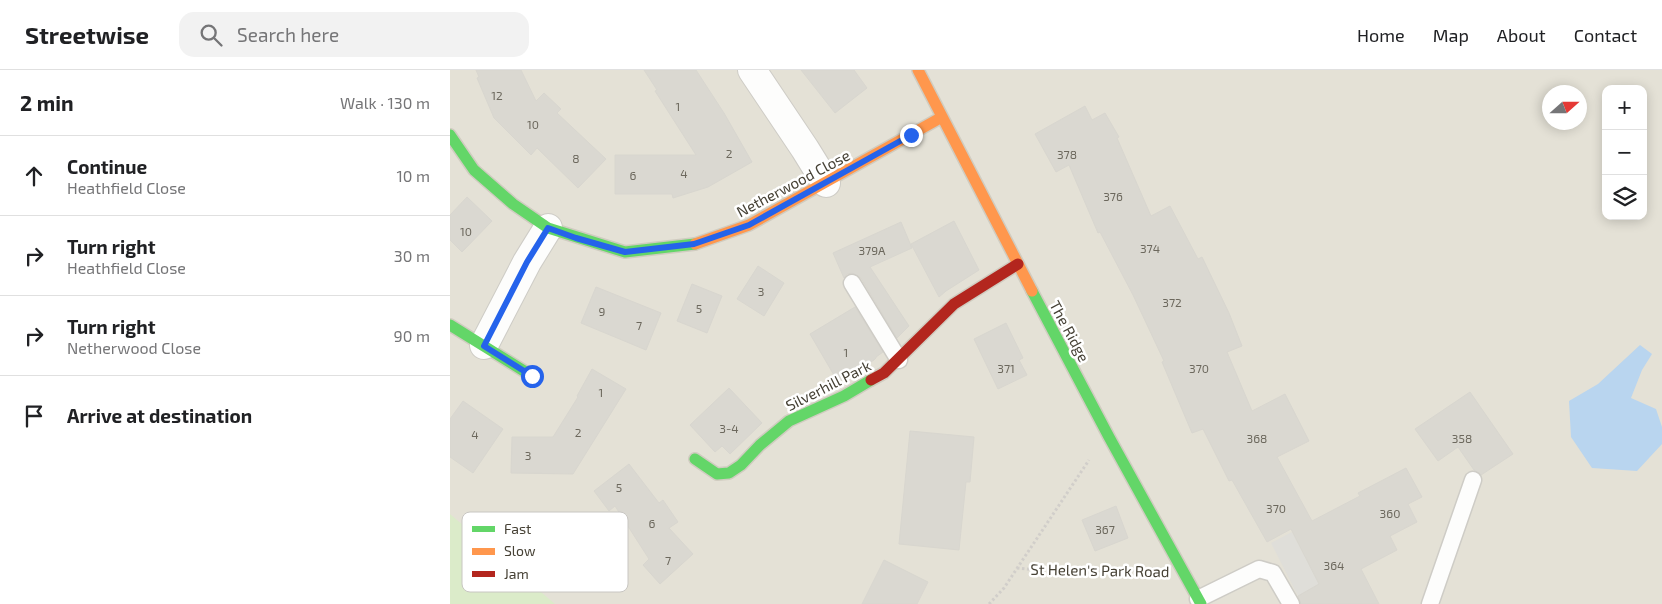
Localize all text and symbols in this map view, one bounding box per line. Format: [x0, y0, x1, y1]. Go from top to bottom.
search box [179, 12, 529, 57]
text: Streetwise [25, 20, 149, 49]
icon: search [197, 21, 225, 49]
text: Search here [237, 23, 339, 46]
text: Home [1357, 24, 1405, 46]
text: Map [1433, 24, 1469, 46]
text: About [1497, 24, 1546, 46]
text: Contact [1574, 24, 1637, 46]
north arrow [1542, 85, 1587, 130]
map controls [1602, 85, 1647, 220]
button: + [1602, 85, 1647, 130]
house number: 12 [491, 88, 503, 102]
text: 2 min [20, 90, 74, 115]
text: Walk · 130 m [340, 93, 430, 112]
house number: 1 [676, 99, 680, 113]
house number: 10 [527, 117, 539, 131]
route end [900, 124, 923, 147]
button: − [1602, 130, 1647, 175]
house number: 2 [726, 146, 733, 160]
street label: Netherwood Close [733, 146, 853, 220]
house number: 378 [1057, 147, 1077, 161]
house number: 8 [572, 151, 580, 165]
text: Continue [67, 155, 147, 178]
icon: ahead [20, 162, 48, 190]
text: 10 m [396, 166, 430, 185]
house number: 4 [680, 166, 688, 180]
house number: 6 [630, 168, 637, 182]
button: layers [1602, 175, 1647, 220]
text: Heathfield Close [67, 178, 186, 197]
house number: 376 [1103, 189, 1123, 203]
house number: 10 [460, 224, 472, 238]
text: Turn right [67, 235, 155, 258]
house number: 374 [1140, 241, 1160, 255]
icon: right [20, 242, 48, 270]
house number: 379A [858, 243, 886, 257]
text: 30 m [394, 246, 430, 265]
text: Heathfield Close [67, 258, 186, 277]
house number: 3 [758, 284, 764, 298]
house number: 372 [1162, 295, 1182, 309]
street label: The Ridge [1046, 297, 1094, 365]
house number: 5 [696, 301, 702, 315]
house number: 9 [599, 304, 606, 318]
text: Turn right [67, 315, 155, 338]
house number: 7 [636, 318, 642, 332]
icon: right [20, 322, 48, 350]
text: 90 m [394, 326, 430, 345]
text: Netherwood Close [67, 338, 201, 357]
house number: 1 [844, 345, 848, 359]
street label: Silverhill Park [782, 356, 874, 414]
house number: 371 [997, 361, 1015, 375]
house number: 370 [1189, 361, 1209, 375]
route start [521, 365, 544, 388]
house number: 1 [599, 385, 603, 399]
icon: arrive [20, 402, 48, 430]
text: Arrive at destination [67, 404, 252, 427]
house number: 3-4 [719, 421, 739, 435]
house number: 2 [575, 425, 582, 439]
house number: 4 [471, 427, 479, 441]
house number: 368 [1247, 431, 1267, 445]
house number: 358 [1452, 431, 1472, 445]
house number: 3 [525, 448, 531, 462]
house number: 5 [616, 480, 622, 494]
house number: 370 [1266, 501, 1286, 515]
house number: 360 [1380, 506, 1400, 520]
legend [462, 512, 628, 592]
house number: 6 [649, 516, 656, 530]
text: Fast [504, 520, 531, 537]
house number: 367 [1095, 522, 1115, 536]
text: Slow [504, 542, 536, 559]
house number: 7 [665, 553, 671, 567]
house number: 364 [1324, 558, 1344, 572]
street label: St Helen's Park Road [1030, 560, 1170, 580]
text: Jam [504, 565, 529, 582]

